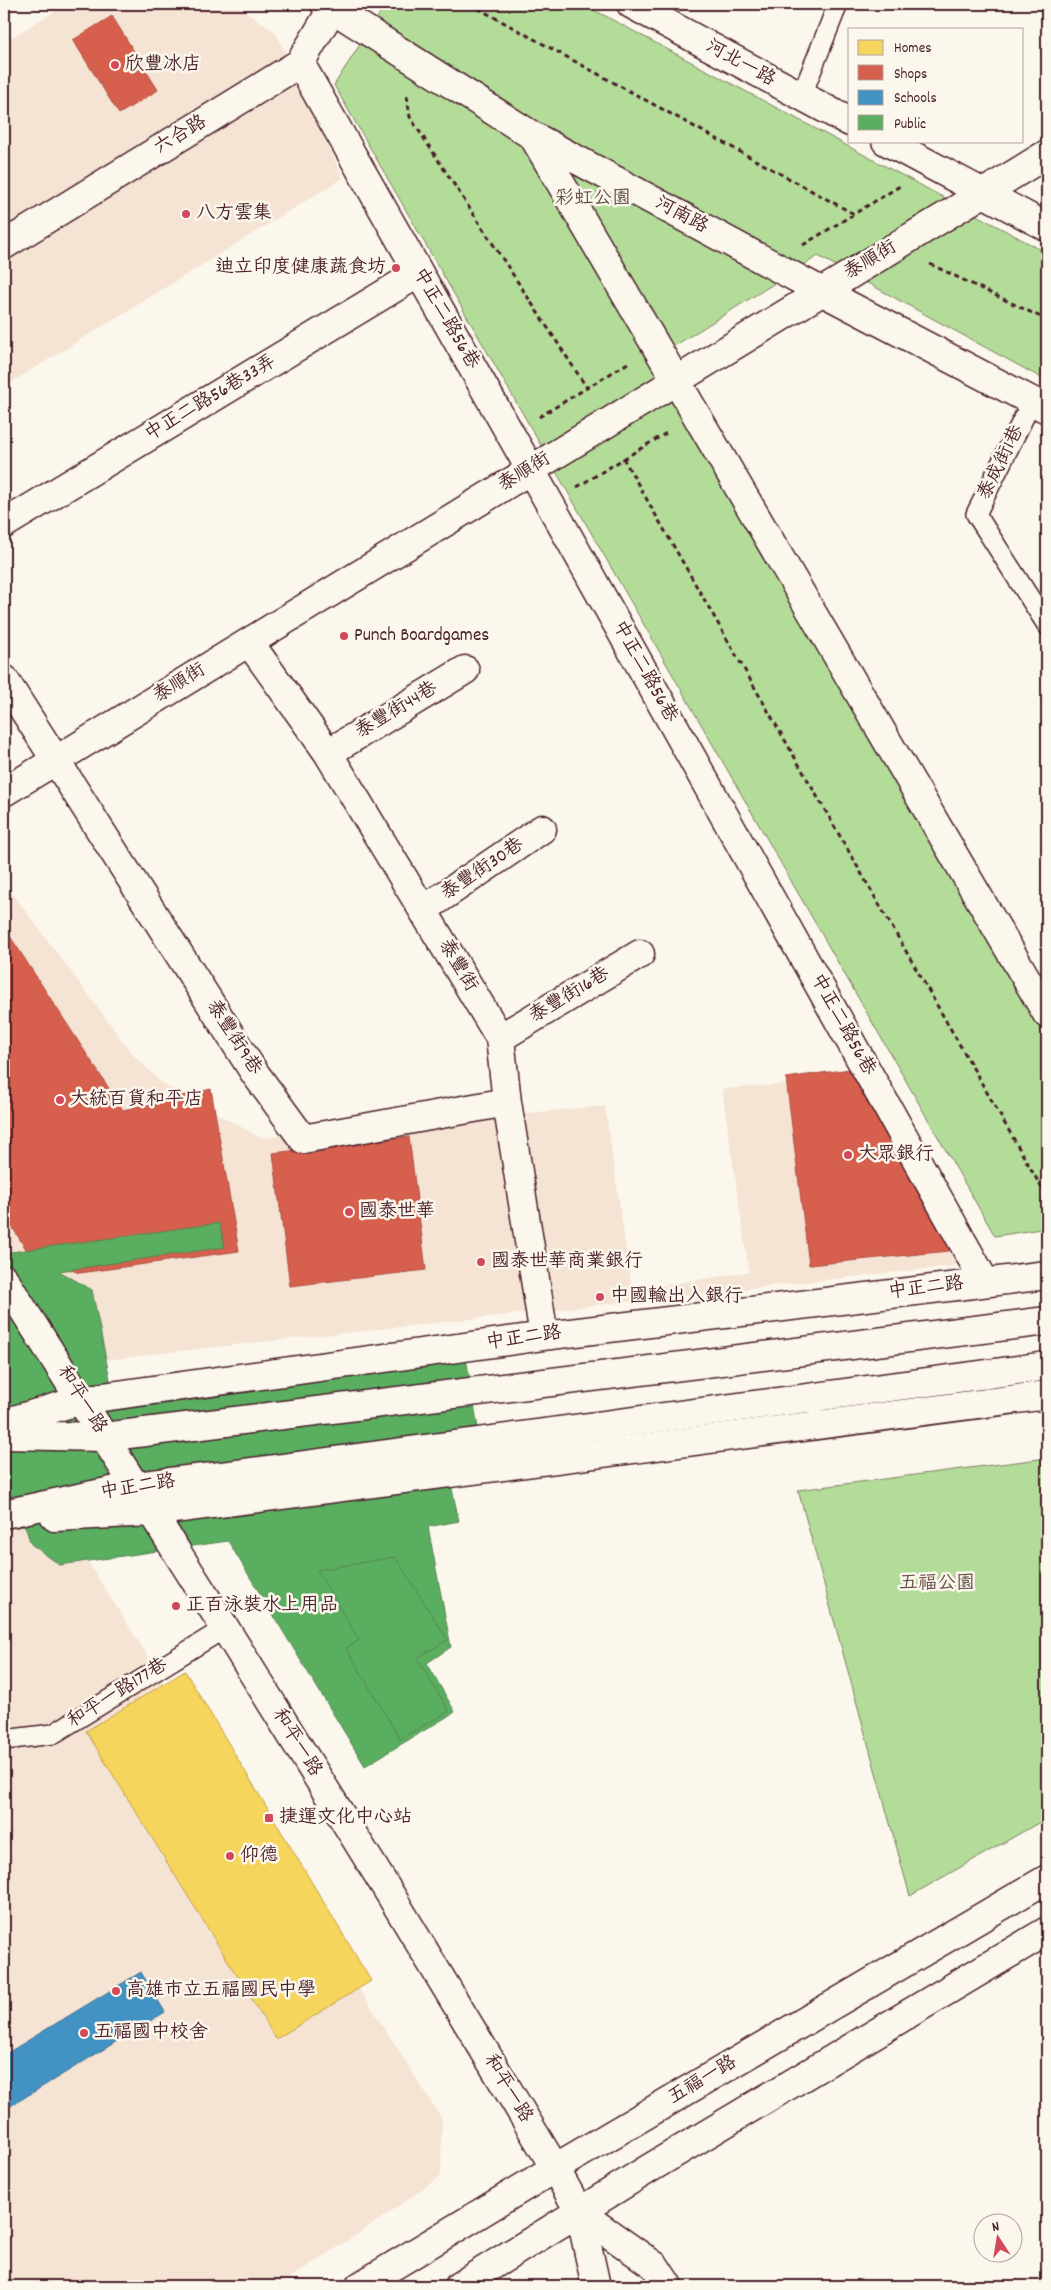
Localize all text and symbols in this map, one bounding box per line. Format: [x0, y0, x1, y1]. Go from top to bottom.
legend [848, 28, 1024, 142]
street label: 河北一路 [700, 34, 780, 94]
text: Homes [894, 38, 932, 60]
place label: 欣豐冰店 [125, 52, 201, 79]
marker: 欣豐冰店 [109, 59, 121, 71]
text: Shops [894, 64, 927, 86]
text: Schools [894, 88, 937, 110]
street label: 六合路 [150, 110, 212, 162]
text: Public [894, 114, 926, 136]
park label: 彩虹公園 [555, 186, 631, 213]
street label: 河南路 [649, 191, 713, 241]
place label: 八方雲集 [196, 201, 272, 228]
marker: 八方雲集 [180, 208, 192, 220]
street label: 泰順街 [840, 235, 902, 287]
place label: 迪立印度健康蔬食坊 [215, 255, 386, 282]
marker: 迪立印度健康蔬食坊 [390, 262, 402, 274]
street label: 中正二路56巷 [405, 263, 485, 375]
street label: 中正二路56巷33弄 [140, 349, 282, 449]
street label: 泰成街1巷 [972, 421, 1032, 505]
street label: 泰順街 [494, 446, 556, 500]
street label: 中正二路56巷 [605, 616, 683, 728]
place label: Punch Boardgames [354, 623, 489, 650]
marker: Punch Boardgames [338, 630, 350, 642]
street label: 泰順街 [149, 657, 211, 711]
street label: 泰豐街44巷 [351, 676, 443, 746]
street label: 泰豐街30巷 [436, 832, 530, 908]
street label: 泰豐街 [431, 935, 483, 997]
street label: 泰豐街16巷 [525, 961, 615, 1031]
street label: 中正二路56巷 [803, 969, 881, 1081]
street label: 泰豐街9巷 [199, 995, 267, 1081]
place label: 大統百貨和平店 [70, 1087, 203, 1114]
marker: 大統百貨和平店 [54, 1094, 66, 1106]
place label: 大眾銀行 [858, 1142, 934, 1169]
marker: 大眾銀行 [842, 1149, 854, 1161]
place label: 國泰世華 [359, 1199, 435, 1226]
marker: 國泰世華 [343, 1206, 355, 1218]
place label: 國泰世華商業銀行 [491, 1249, 643, 1276]
marker: 國泰世華商業銀行 [475, 1256, 487, 1268]
street label: 中正二路 [887, 1271, 965, 1307]
place label: 中國輸出入銀行 [610, 1284, 743, 1311]
marker: 中國輸出入銀行 [594, 1291, 606, 1303]
street label: 中正二路 [484, 1320, 564, 1358]
street label: 和平一路 [49, 1361, 113, 1439]
street label: 中正二路 [98, 1469, 178, 1507]
park label: 五福公園 [899, 1571, 975, 1598]
place label: 正百泳裝水上用品 [186, 1593, 338, 1620]
marker: 正百泳裝水上用品 [170, 1600, 182, 1612]
street label: 和平一路177巷 [63, 1652, 173, 1736]
street label: 和平一路 [264, 1704, 328, 1782]
place label: 捷運文化中心站 [279, 1805, 412, 1832]
marker: 捷運文化中心站 [263, 1812, 275, 1824]
place label: 仰德 [240, 1843, 278, 1870]
marker: 仰德 [224, 1850, 236, 1862]
place label: 高雄市立五福國民中學 [126, 1978, 316, 2005]
marker: 高雄市立五福國民中學 [110, 1985, 122, 1997]
place label: 五福國中校舍 [94, 2020, 208, 2047]
marker: 五福國中校舍 [78, 2027, 90, 2039]
street label: 和平一路 [476, 2049, 538, 2129]
street label: 五福一路 [663, 2050, 743, 2112]
north arrow [974, 2212, 1024, 2262]
text: N [990, 2217, 1001, 2238]

